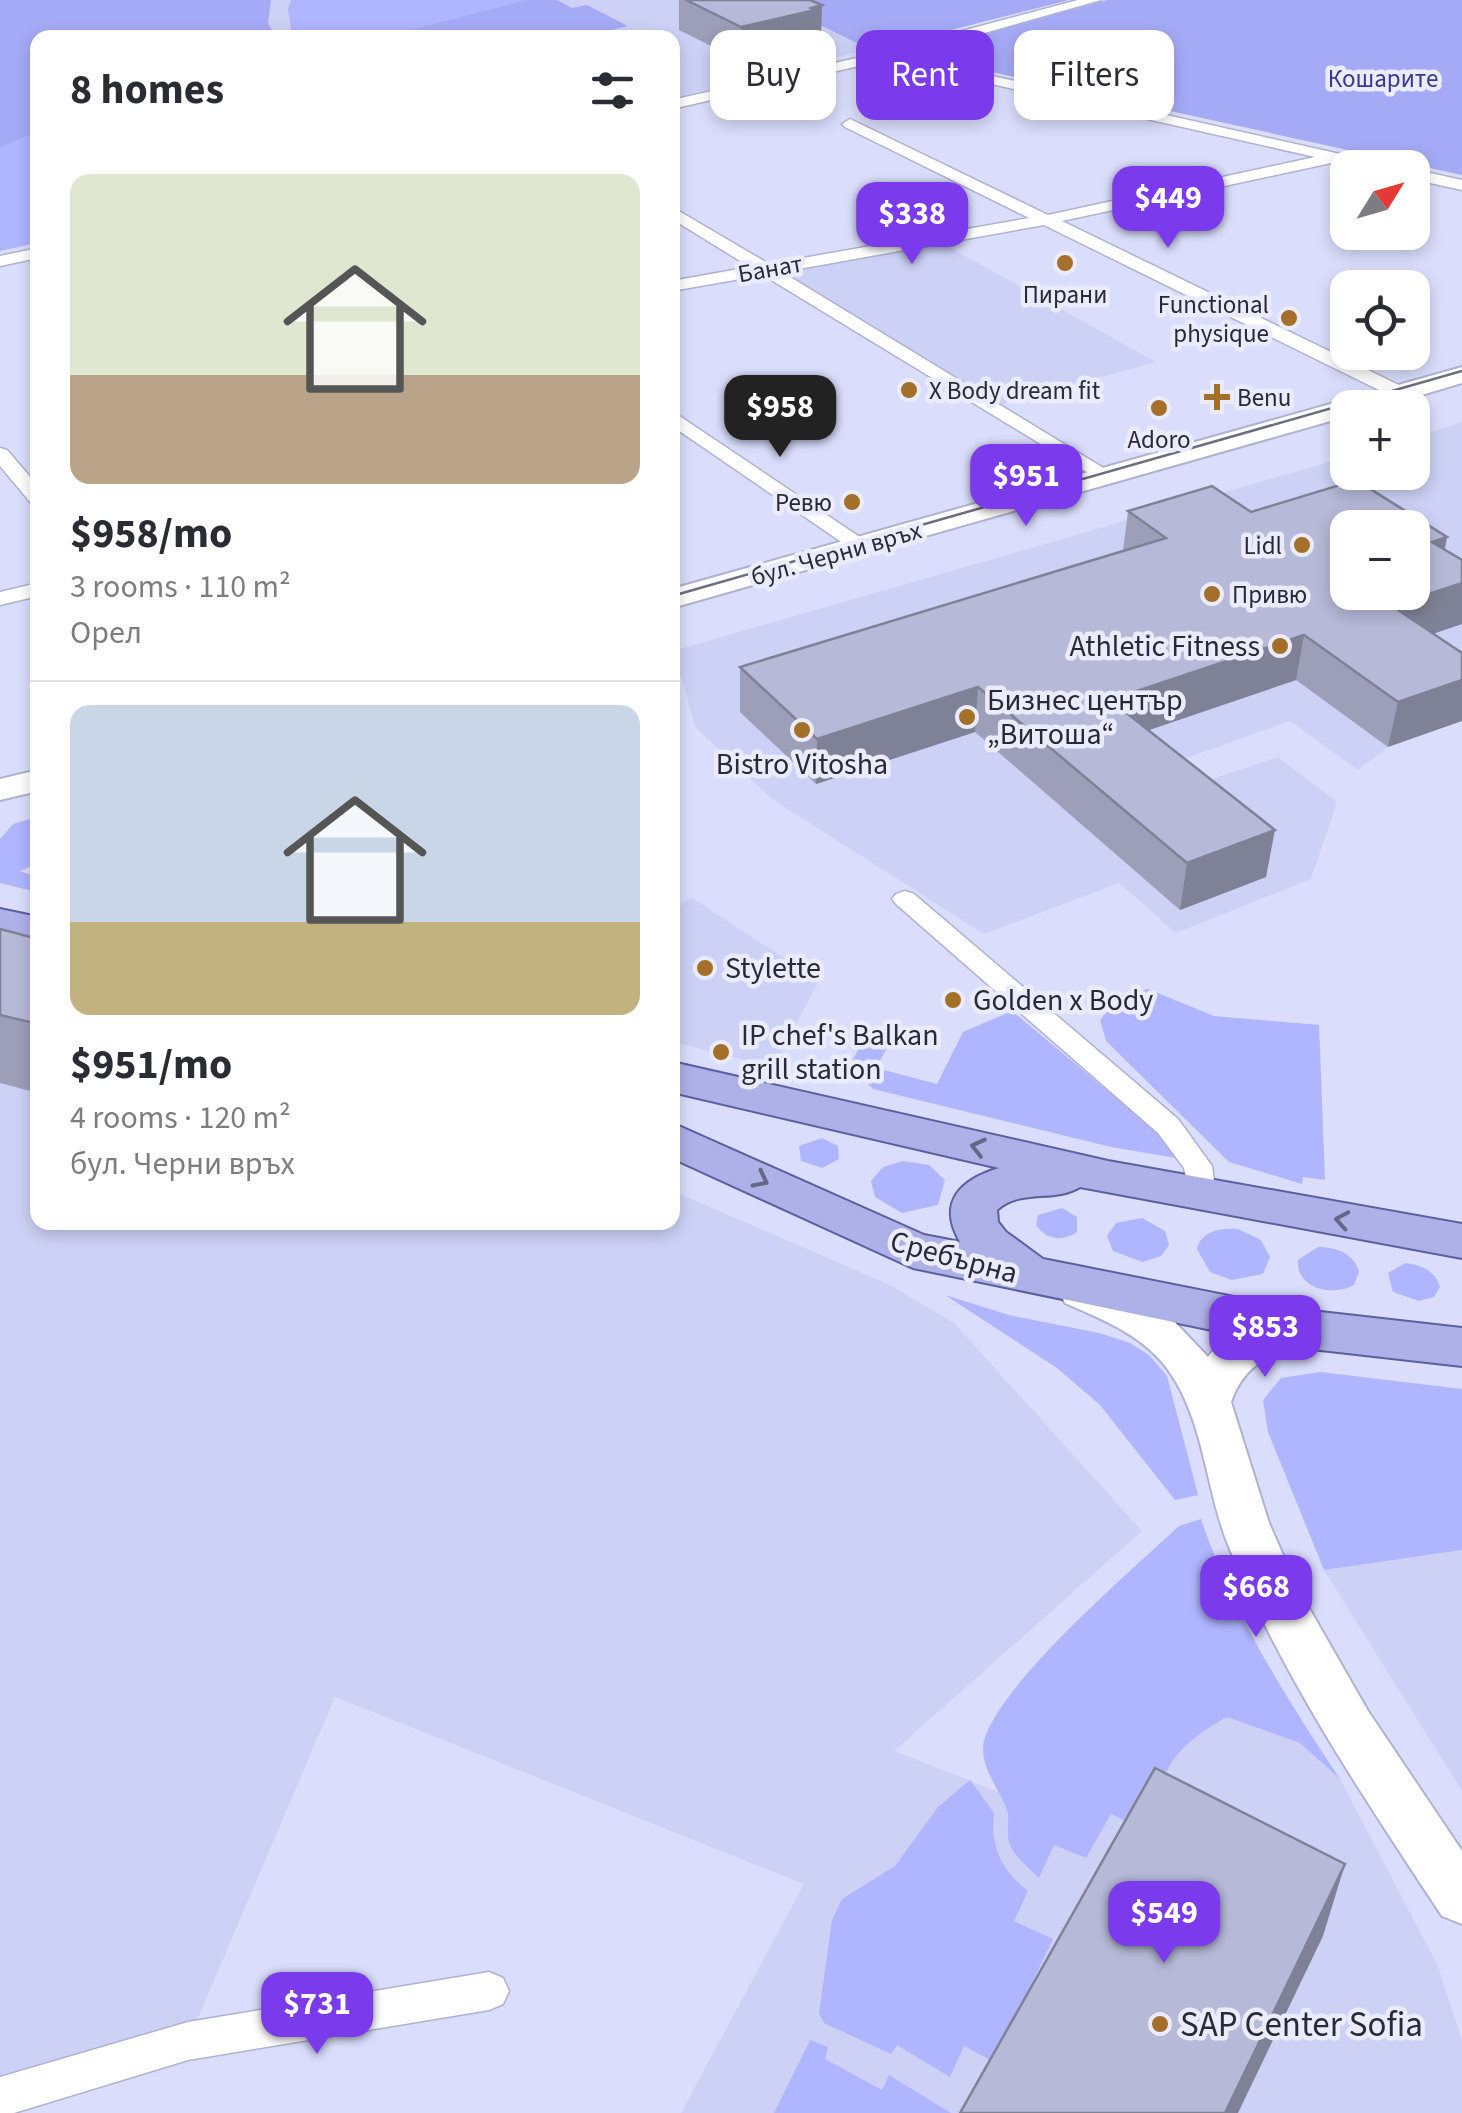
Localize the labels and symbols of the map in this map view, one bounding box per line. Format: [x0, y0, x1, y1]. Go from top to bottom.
park label: Кошарите [1328, 61, 1438, 97]
north arrow [1330, 150, 1430, 250]
pin: $449 [1109, 166, 1227, 251]
pin: $338 [853, 182, 971, 267]
street label: Банат [735, 246, 805, 292]
marker: Пирани [1054, 252, 1076, 274]
place label: Пирани [1023, 277, 1107, 313]
place label: Functional physique [1158, 287, 1269, 352]
marker: Functional physique [1278, 307, 1300, 329]
place label: X Body dream fit [929, 373, 1101, 409]
pin: $958 [721, 375, 839, 460]
marker: X Body dream fit [898, 379, 920, 401]
place label: Benu [1237, 380, 1291, 416]
marker: Benu [1206, 386, 1228, 408]
marker: Adoro [1148, 397, 1170, 419]
place label: Adoro [1128, 422, 1190, 458]
pin: $951 [967, 444, 1085, 529]
place label: Ревю [775, 485, 832, 521]
marker: Ревю [841, 491, 863, 513]
street label: бул. Черни връх [747, 512, 926, 595]
place label: Lidl [1243, 528, 1282, 564]
marker: Lidl [1291, 534, 1313, 556]
place label: Привю [1232, 577, 1307, 613]
marker: Привю [1201, 583, 1223, 605]
place label: Athletic Fitness [1069, 625, 1260, 668]
marker: Athletic Fitness [1269, 635, 1291, 657]
place label: Бизнес център „Витоша“ [987, 679, 1183, 756]
marker: Бизнес център „Витоша“ [956, 706, 978, 728]
marker: Bistro Vitosha [791, 719, 813, 741]
place label: Bistro Vitosha [716, 743, 888, 786]
place label: Stylette [725, 947, 821, 990]
marker: Stylette [694, 957, 716, 979]
place label: Golden x Body [973, 979, 1153, 1022]
marker: Golden x Body [942, 989, 964, 1011]
place label: IP chef's Balkan grill station [741, 1014, 939, 1091]
marker: IP chef's Balkan grill station [710, 1041, 732, 1063]
one-way arrow [970, 1138, 987, 1159]
one-way arrow [750, 1168, 768, 1188]
one-way arrow [1334, 1210, 1350, 1231]
street label: Сребърна [885, 1220, 1022, 1295]
pin: $853 [1206, 1295, 1324, 1380]
pin: $668 [1197, 1555, 1315, 1640]
pin: $549 [1105, 1881, 1223, 1966]
pin: $731 [258, 1972, 376, 2057]
place label: SAP Center Sofia [1180, 2000, 1423, 2050]
marker: SAP Center Sofia [1149, 2013, 1171, 2035]

